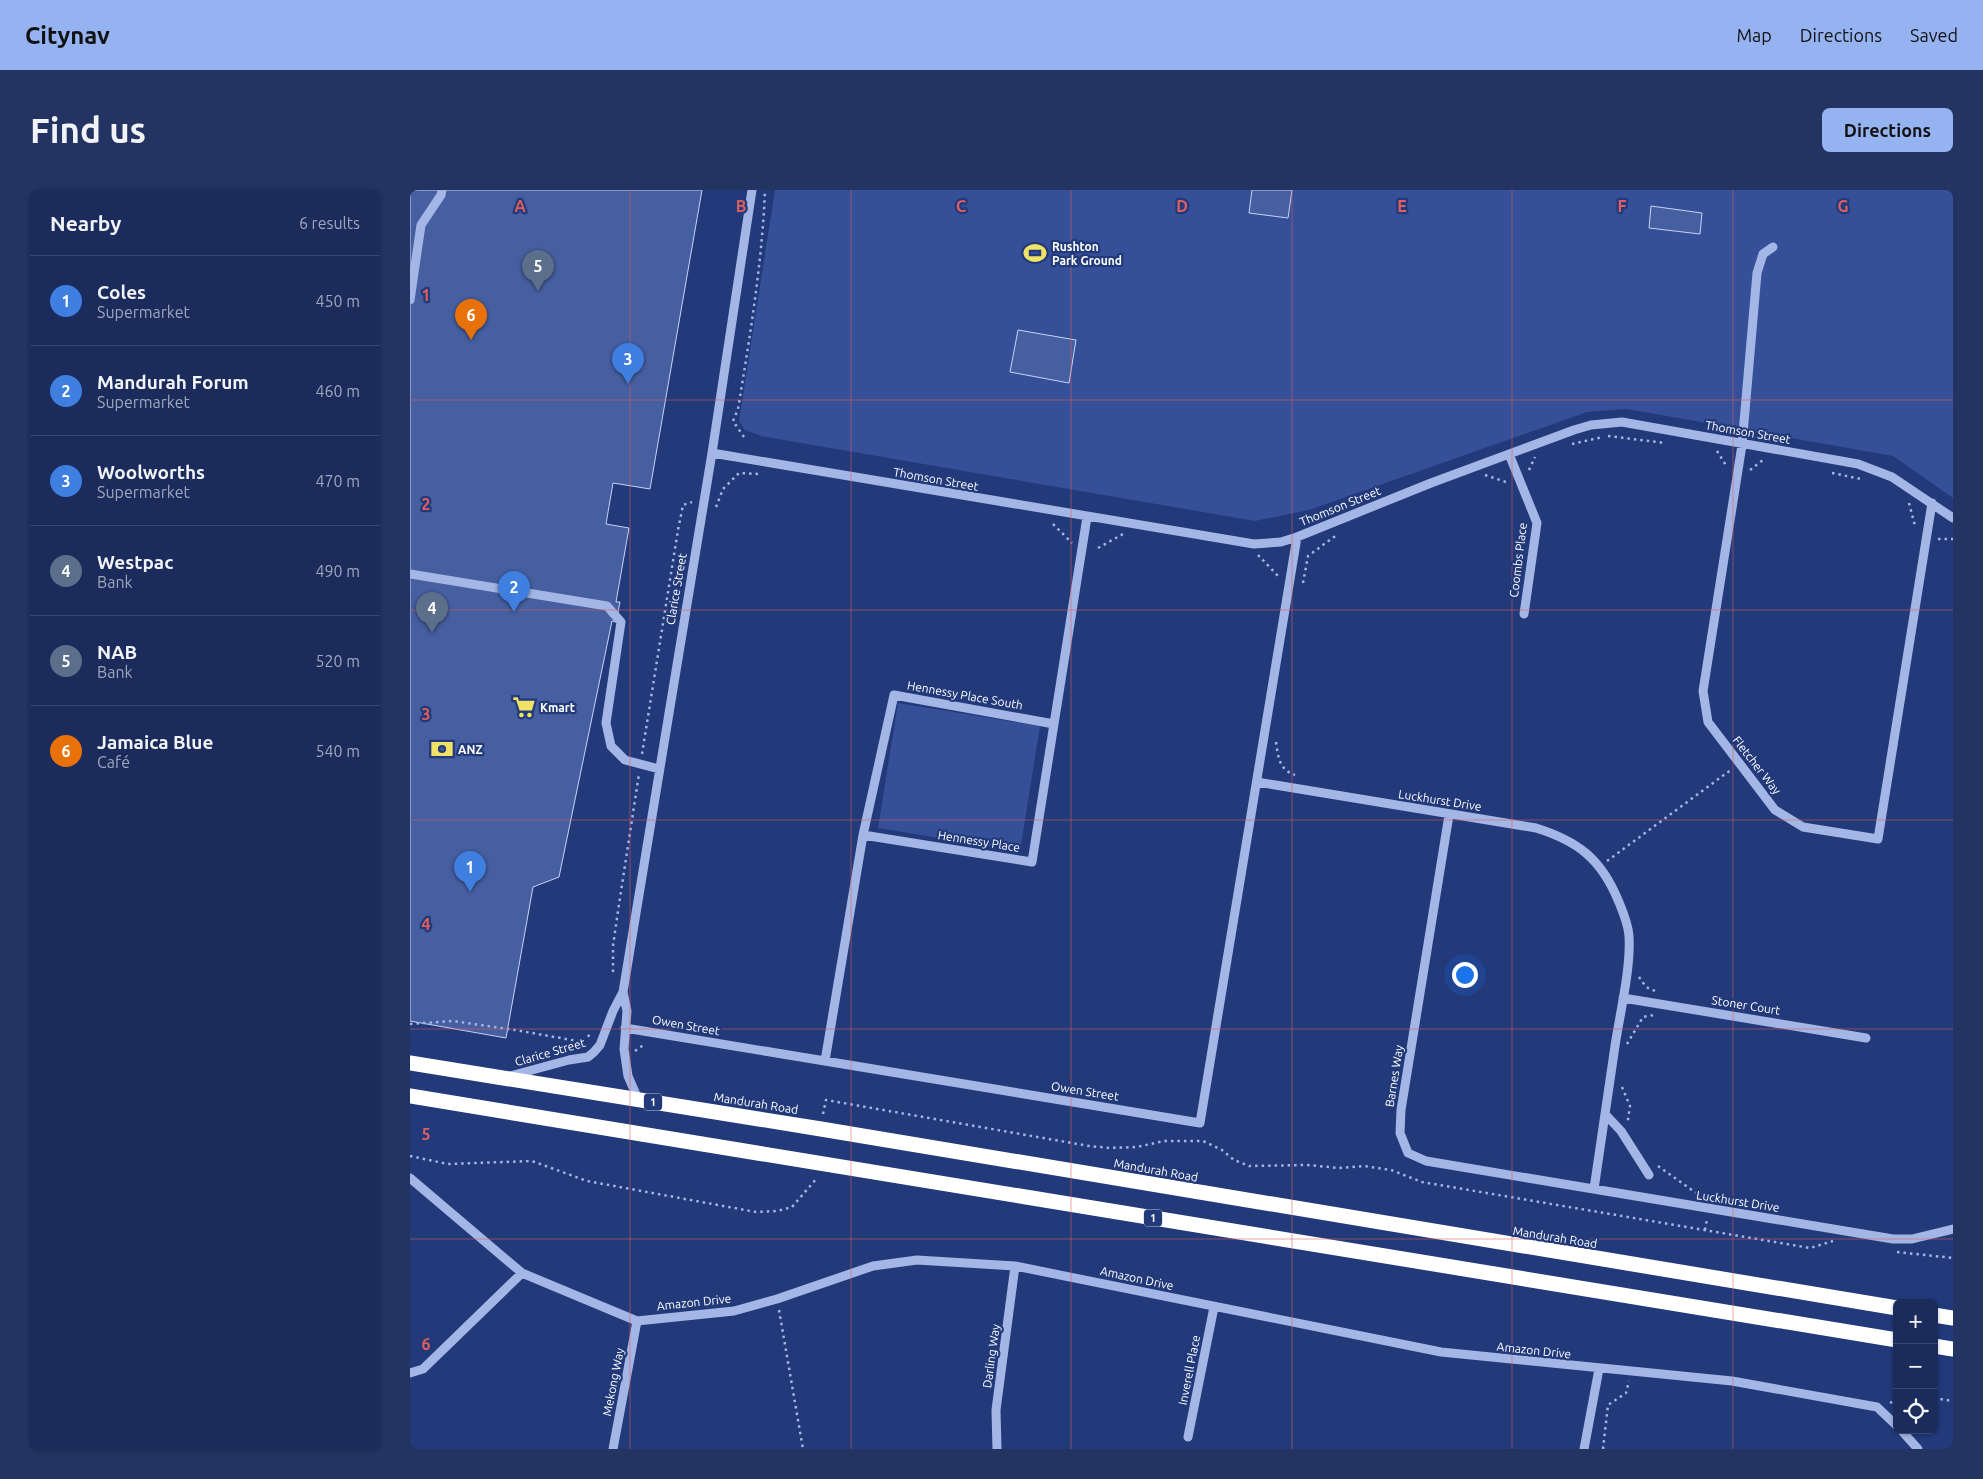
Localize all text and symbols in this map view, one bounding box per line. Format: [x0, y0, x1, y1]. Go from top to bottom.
text: Citynav [25, 22, 110, 49]
text: Map [1736, 25, 1772, 45]
text: Directions [1800, 25, 1882, 45]
text: Saved [1910, 25, 1958, 45]
button: Directions [1822, 108, 1953, 152]
text: Find us [30, 110, 146, 150]
text: A [514, 197, 526, 215]
text: B [736, 197, 746, 215]
text: C [956, 197, 966, 215]
text: D [1176, 197, 1188, 215]
text: E [1397, 197, 1407, 215]
text: F [1618, 197, 1627, 215]
text: G [1837, 197, 1849, 215]
text: Nearby [50, 211, 121, 235]
text: 6 results [299, 214, 360, 232]
sports icon: Rushton Park Ground [1022, 240, 1048, 266]
place label: Rushton Park Ground [1052, 240, 1122, 267]
pin: 5 [522, 250, 554, 291]
text: Coles [97, 281, 146, 303]
text: 1 [421, 286, 431, 304]
text: 1 [61, 292, 71, 310]
text: 450 m [315, 292, 360, 310]
pin: 6 [455, 299, 487, 340]
text: Supermarket [97, 303, 190, 321]
pin: 3 [612, 343, 644, 384]
text: Mandurah Forum [97, 371, 249, 393]
text: 2 [61, 382, 71, 400]
text: 460 m [315, 382, 360, 400]
text: Supermarket [97, 393, 190, 411]
street label: Thomson Street [1704, 418, 1792, 446]
text: Woolworths [97, 461, 205, 483]
street label: Thomson Street [892, 465, 980, 493]
text: 3 [61, 472, 71, 490]
text: 470 m [315, 472, 360, 490]
text: Supermarket [97, 483, 190, 501]
street label: Thomson Street [1298, 484, 1383, 528]
text: 2 [421, 495, 431, 513]
street label: Coombs Place [1507, 522, 1529, 598]
text: Westpac [97, 551, 174, 573]
street label: Clarice Street [663, 552, 689, 626]
text: 4 [61, 562, 71, 580]
text: 490 m [315, 562, 360, 580]
pin: 2 [498, 571, 530, 612]
text: Bank [97, 573, 133, 591]
pin: 4 [416, 592, 448, 633]
text: NAB [97, 641, 137, 663]
text: 5 [61, 652, 71, 670]
text: 520 m [315, 652, 360, 670]
text: Bank [97, 663, 133, 681]
street label: Hennessy Place South [906, 678, 1024, 712]
supermarket icon: Kmart [511, 694, 537, 720]
place label: Kmart [540, 701, 575, 714]
text: 3 [421, 705, 431, 723]
text: Jamaica Blue [97, 731, 213, 753]
street label: Fletcher Way [1730, 733, 1784, 797]
bank icon: ANZ [429, 736, 455, 762]
text: 6 [61, 742, 71, 760]
text: 540 m [315, 742, 360, 760]
place label: ANZ [458, 743, 483, 756]
text: Café [97, 753, 130, 771]
street label: Luckhurst Drive [1398, 787, 1482, 813]
street label: Hennessy Place [937, 828, 1021, 854]
pin: 1 [454, 851, 486, 892]
text: 4 [421, 915, 431, 933]
your location [1452, 962, 1478, 988]
street label: Stoner Court [1711, 993, 1781, 1017]
street label: Owen Street [651, 1013, 721, 1037]
street label: Clarice Street [513, 1036, 587, 1068]
street label: Barnes Way [1383, 1044, 1405, 1108]
street label: Owen Street [1050, 1079, 1120, 1103]
street label: Mandurah Road [713, 1090, 799, 1116]
road number: 1 [644, 1094, 662, 1110]
text: 5 [421, 1125, 431, 1143]
street label: Mandurah Road [1113, 1156, 1199, 1184]
street label: Luckhurst Drive [1696, 1188, 1780, 1214]
road number: 1 [1144, 1210, 1162, 1226]
street label: Mandurah Road [1512, 1224, 1598, 1250]
street label: Amazon Drive [1099, 1264, 1175, 1292]
street label: Amazon Drive [656, 1292, 732, 1312]
map controls [1893, 1299, 1938, 1434]
button: + [1893, 1299, 1938, 1344]
street label: Darling Way [980, 1323, 1002, 1389]
street label: Inverell Place [1176, 1334, 1202, 1406]
text: 6 [421, 1335, 431, 1353]
street label: Amazon Drive [1496, 1340, 1572, 1360]
button: − [1893, 1344, 1938, 1389]
street label: Mekong Way [600, 1347, 626, 1417]
button: locate [1893, 1389, 1938, 1434]

